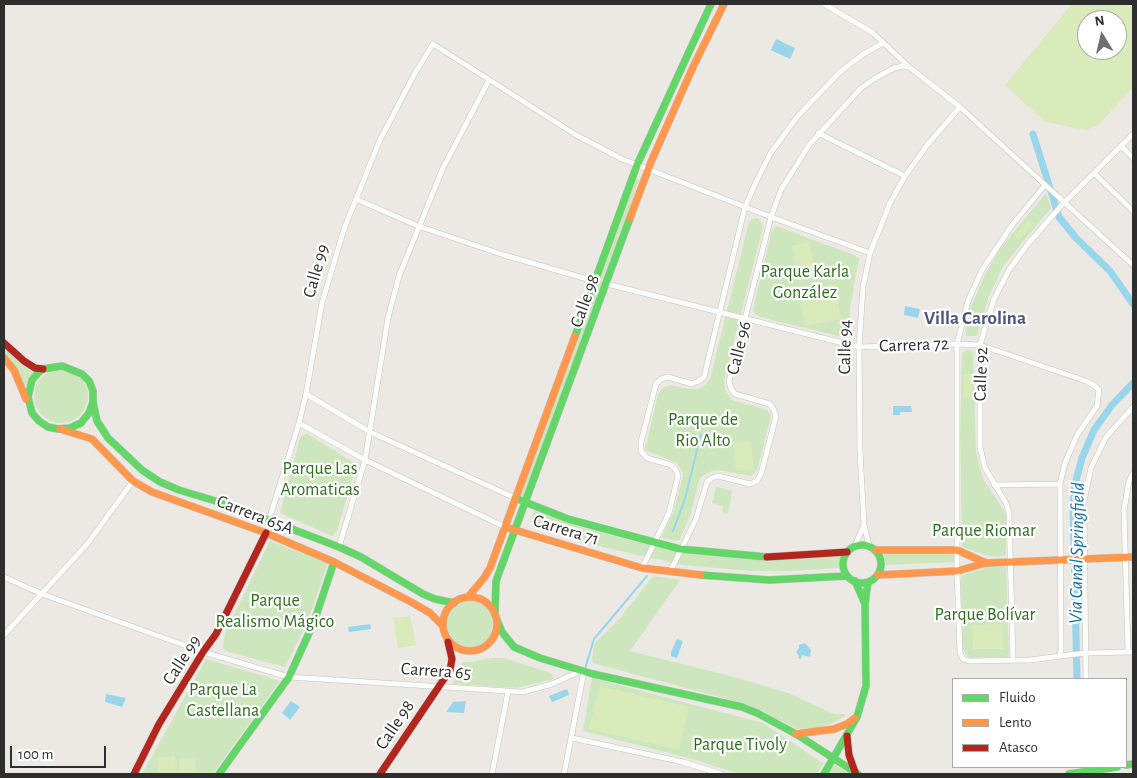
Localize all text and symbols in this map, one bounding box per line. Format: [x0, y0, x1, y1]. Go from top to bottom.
north arrow [1077, 10, 1127, 60]
text: N [1094, 13, 1106, 29]
street label: Calle 99 [298, 242, 334, 300]
park label: Parque Karla González [761, 261, 849, 304]
street label: Calle 98 [565, 272, 605, 330]
district label: Villa Carolina [924, 307, 1026, 329]
street label: Calle 96 [722, 319, 756, 377]
street label: Calle 94 [834, 319, 856, 375]
street label: Carrera 72 [879, 333, 949, 357]
street label: Calle 92 [969, 346, 993, 402]
park label: Parque de Rio Alto [668, 409, 738, 452]
park label: Parque Las Aromaticas [280, 458, 360, 500]
water label: Via Canal Springfield [1064, 482, 1090, 624]
street label: Carrera 65A [213, 490, 297, 540]
street label: Carrera 71 [530, 510, 602, 550]
park label: Parque Riomar [932, 520, 1036, 542]
park label: Parque Realismo Mágico [216, 590, 334, 632]
park label: Parque Bolívar [935, 604, 1035, 626]
street label: Calle 99 [158, 631, 206, 689]
street label: Carrera 65 [400, 658, 472, 684]
legend [952, 678, 1127, 768]
park label: Parque La Castellana [187, 679, 259, 722]
text: Fluido [999, 690, 1036, 705]
street label: Calle 98 [371, 696, 419, 754]
text: Lento [999, 715, 1032, 730]
park label: Parque Tivoly [693, 734, 787, 756]
scale bar [12, 736, 109, 768]
text: Atasco [999, 740, 1038, 755]
text: 100 m [18, 747, 53, 762]

